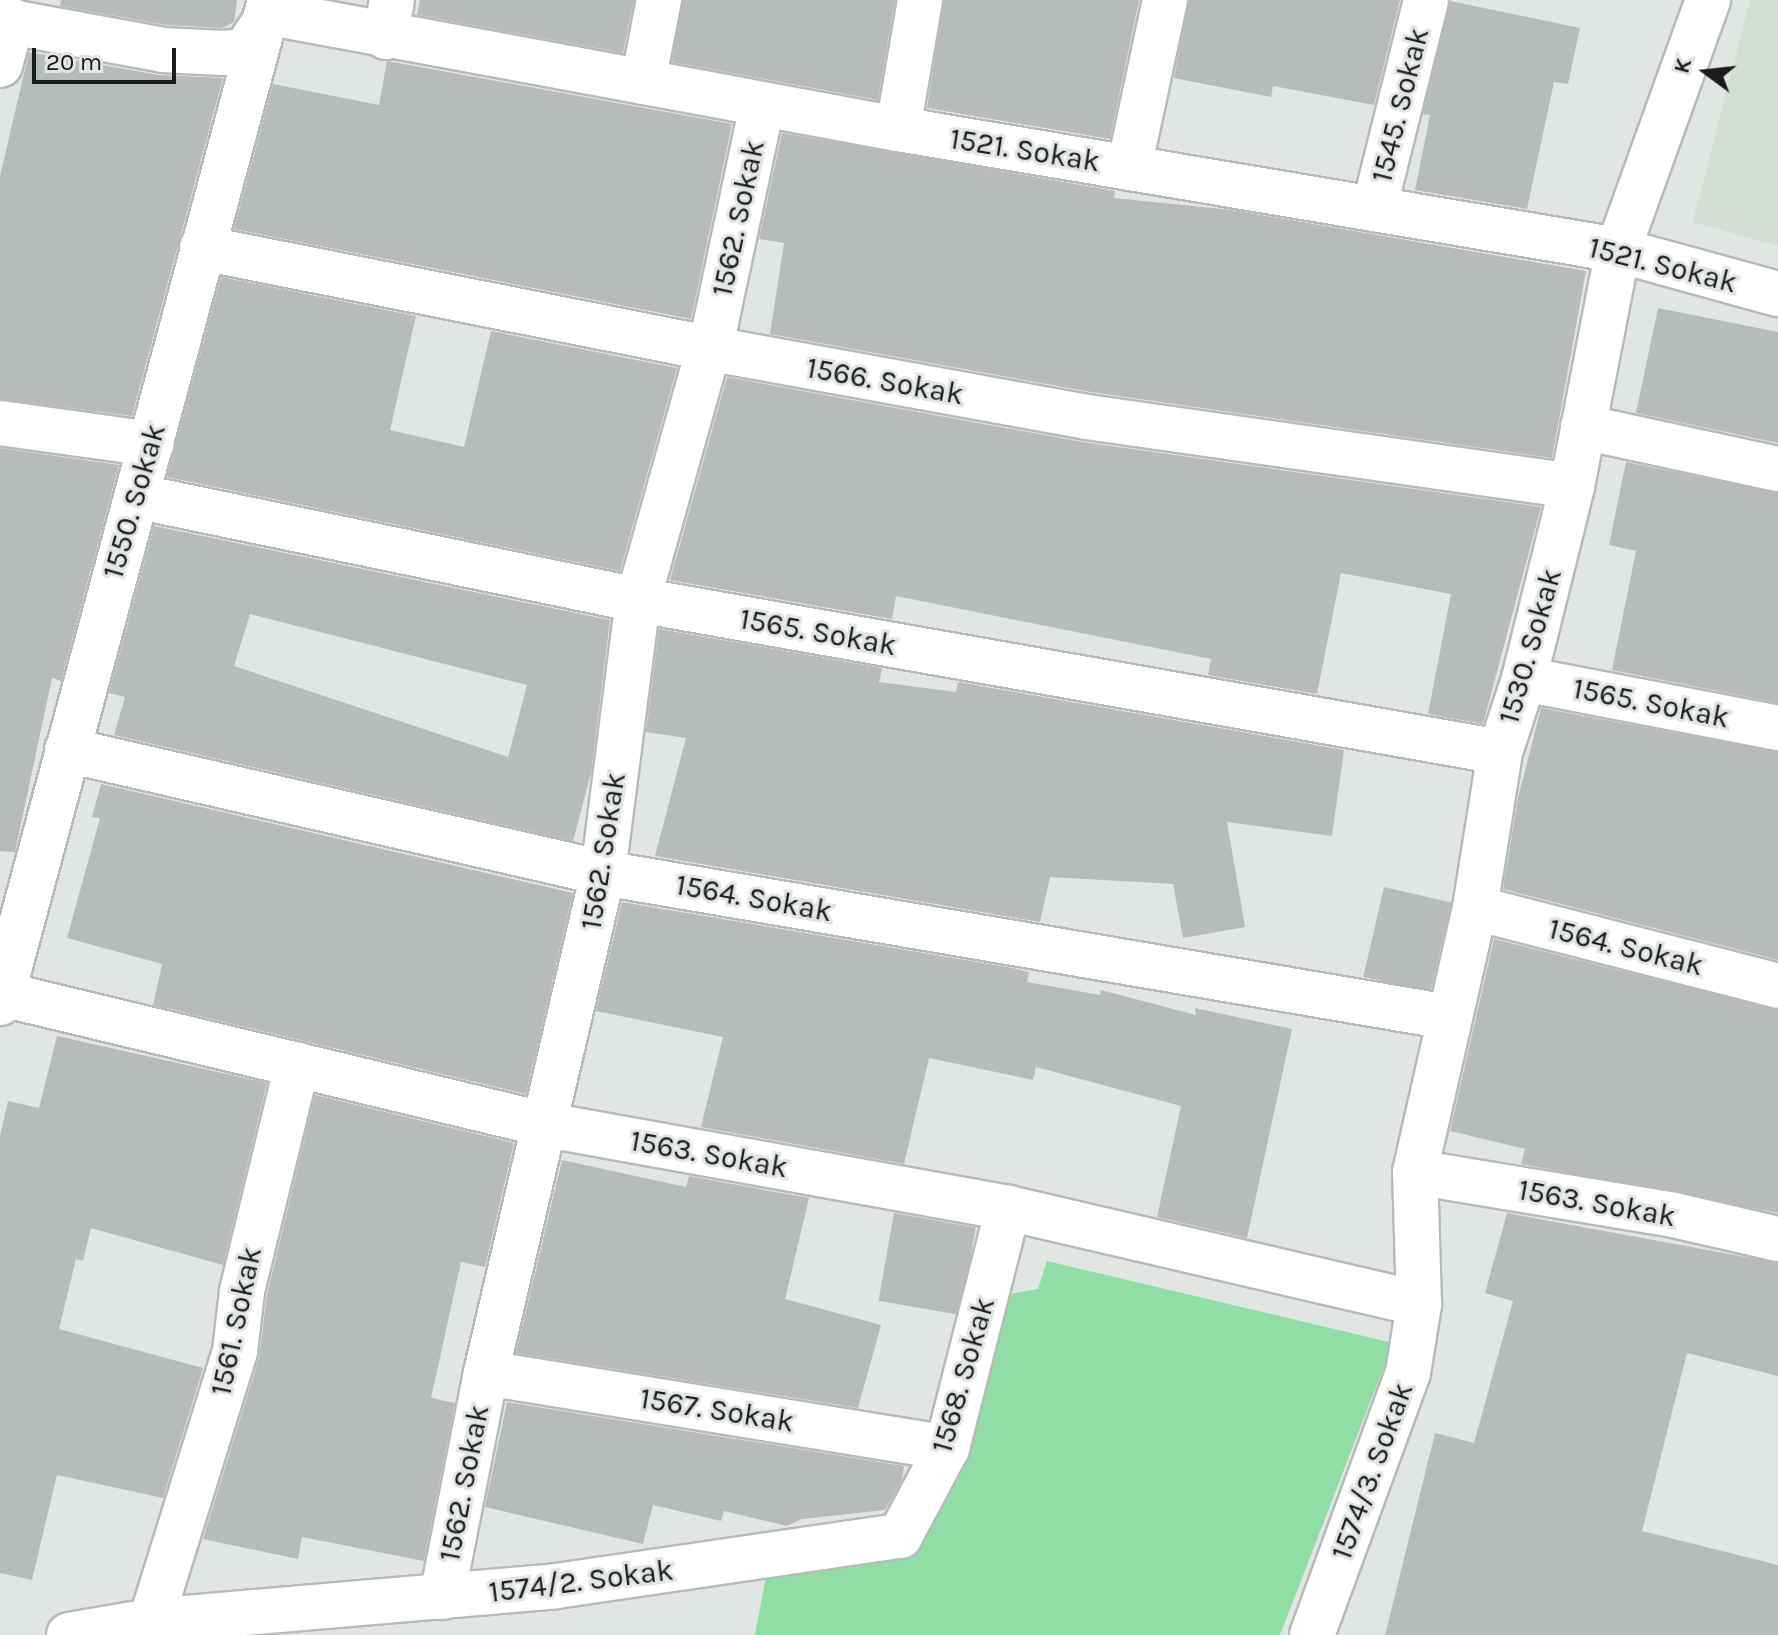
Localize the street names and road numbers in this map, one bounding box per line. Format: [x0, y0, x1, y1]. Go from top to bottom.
street label: 1545. Sokak [1363, 24, 1437, 186]
street label: 1521. Sokak [947, 120, 1103, 180]
street label: 1562. Sokak [704, 137, 772, 299]
street label: 1521. Sokak [1585, 229, 1741, 301]
street label: 1566. Sokak [804, 350, 966, 412]
street label: 1550. Sokak [95, 420, 173, 582]
street label: 1530. Sokak [1491, 564, 1569, 728]
street label: 1565. Sokak [737, 601, 899, 663]
street label: 1565. Sokak [1570, 670, 1732, 736]
street label: 1562. Sokak [573, 770, 633, 932]
street label: 1564. Sokak [673, 867, 835, 929]
street label: 1564. Sokak [1545, 910, 1707, 984]
street label: 1563. Sokak [628, 1122, 790, 1186]
street label: 1563. Sokak [1516, 1171, 1678, 1235]
street label: 1561. Sokak [203, 1243, 269, 1399]
street label: 1568. Sokak [924, 1293, 1002, 1457]
street label: 1574/3. Sokak [1323, 1378, 1421, 1564]
street label: 1567. Sokak [637, 1380, 797, 1440]
street label: 1562. Sokak [431, 1402, 497, 1564]
street label: 1574/2. Sokak [487, 1552, 675, 1610]

